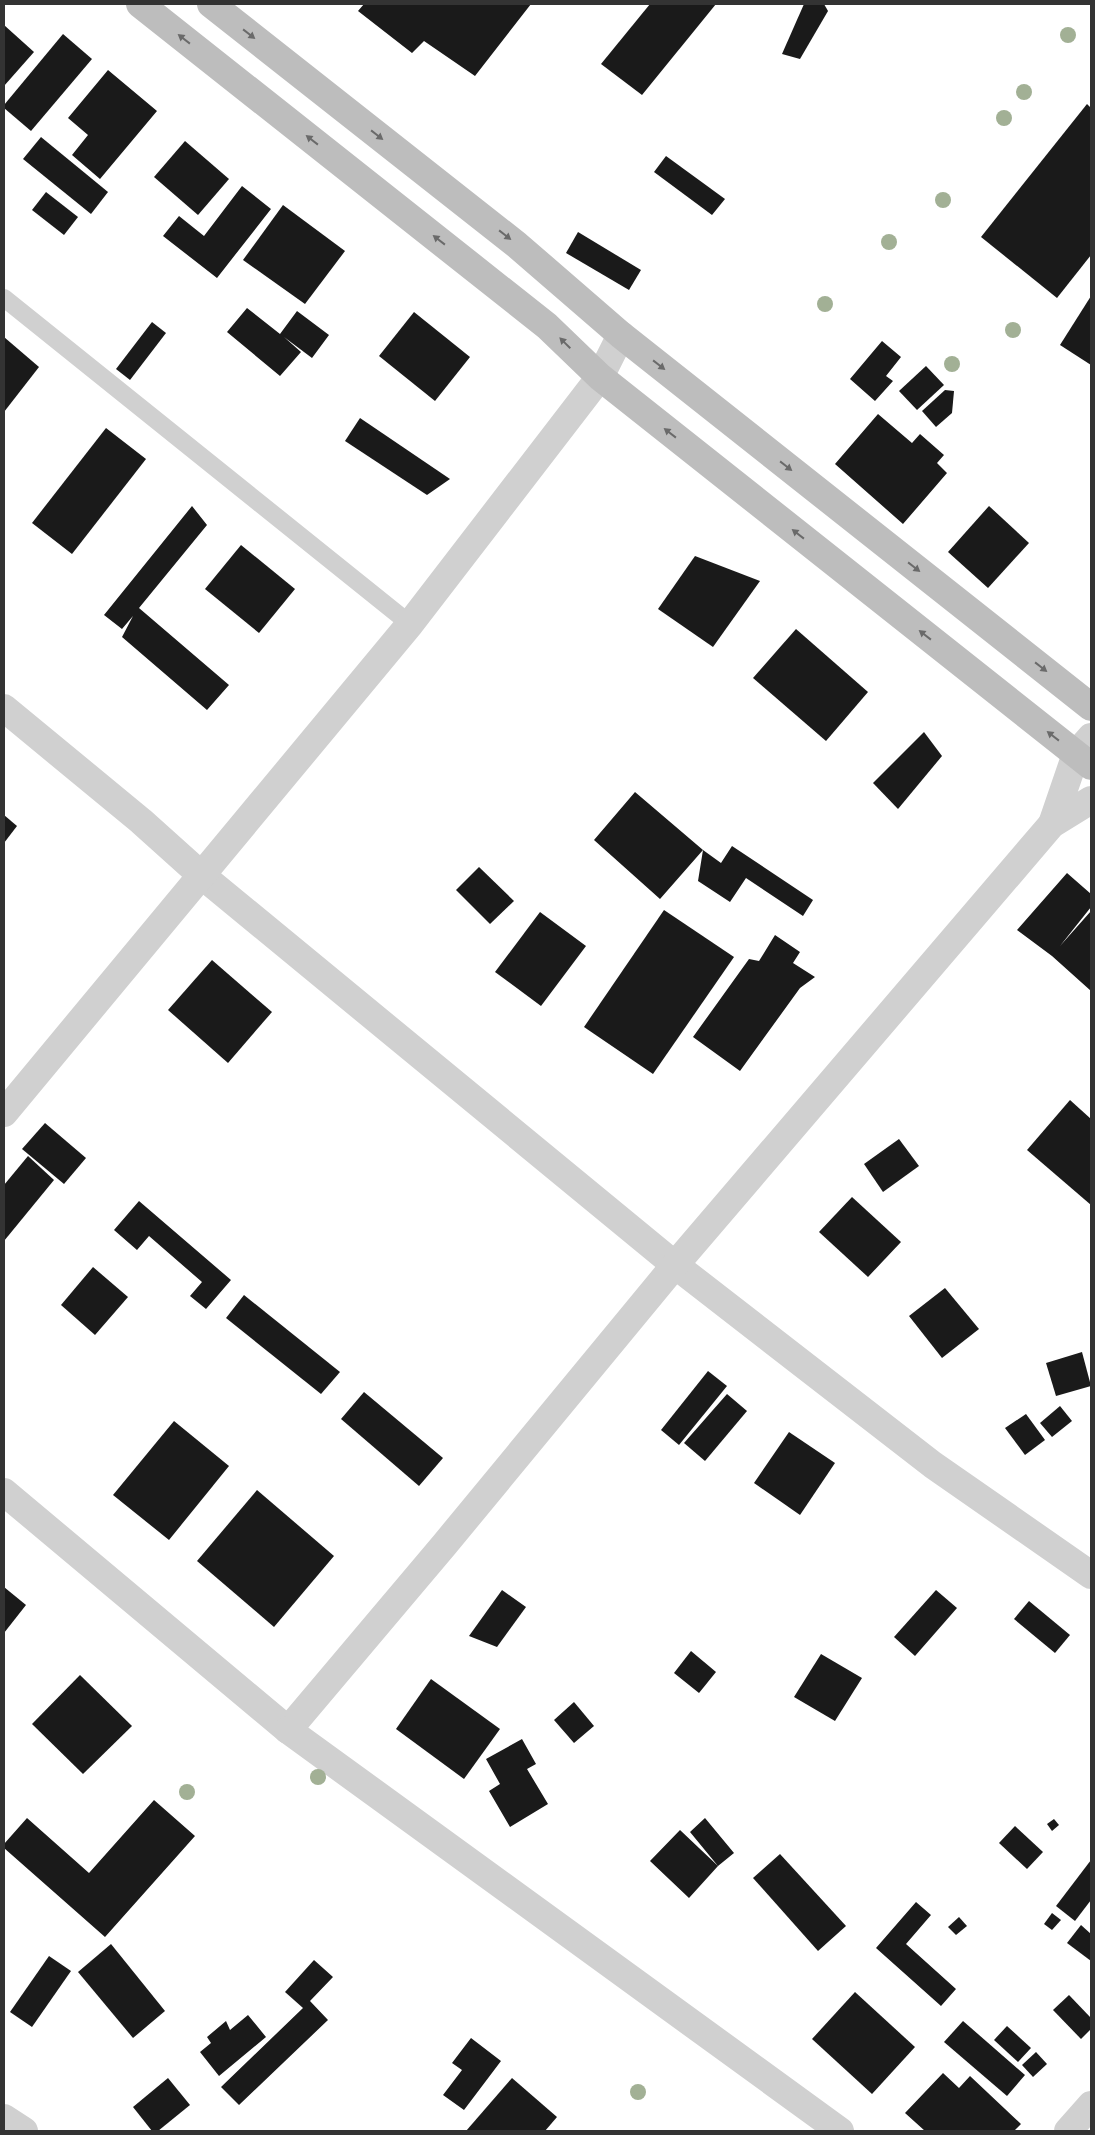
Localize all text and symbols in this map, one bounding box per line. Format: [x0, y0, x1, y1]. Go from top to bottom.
one-way arrow [243, 29, 256, 39]
one-way arrow [177, 34, 191, 44]
one-way arrow [370, 129, 383, 140]
one-way arrow [306, 134, 319, 145]
one-way arrow [498, 230, 511, 241]
one-way arrow [433, 235, 446, 246]
one-way arrow [559, 337, 571, 349]
one-way arrow [652, 360, 666, 370]
one-way arrow [664, 428, 677, 439]
one-way arrow [779, 460, 792, 471]
one-way arrow [792, 529, 805, 540]
one-way arrow [907, 561, 920, 572]
one-way arrow [919, 630, 932, 641]
one-way arrow [1034, 662, 1047, 673]
one-way arrow [1046, 731, 1059, 742]

